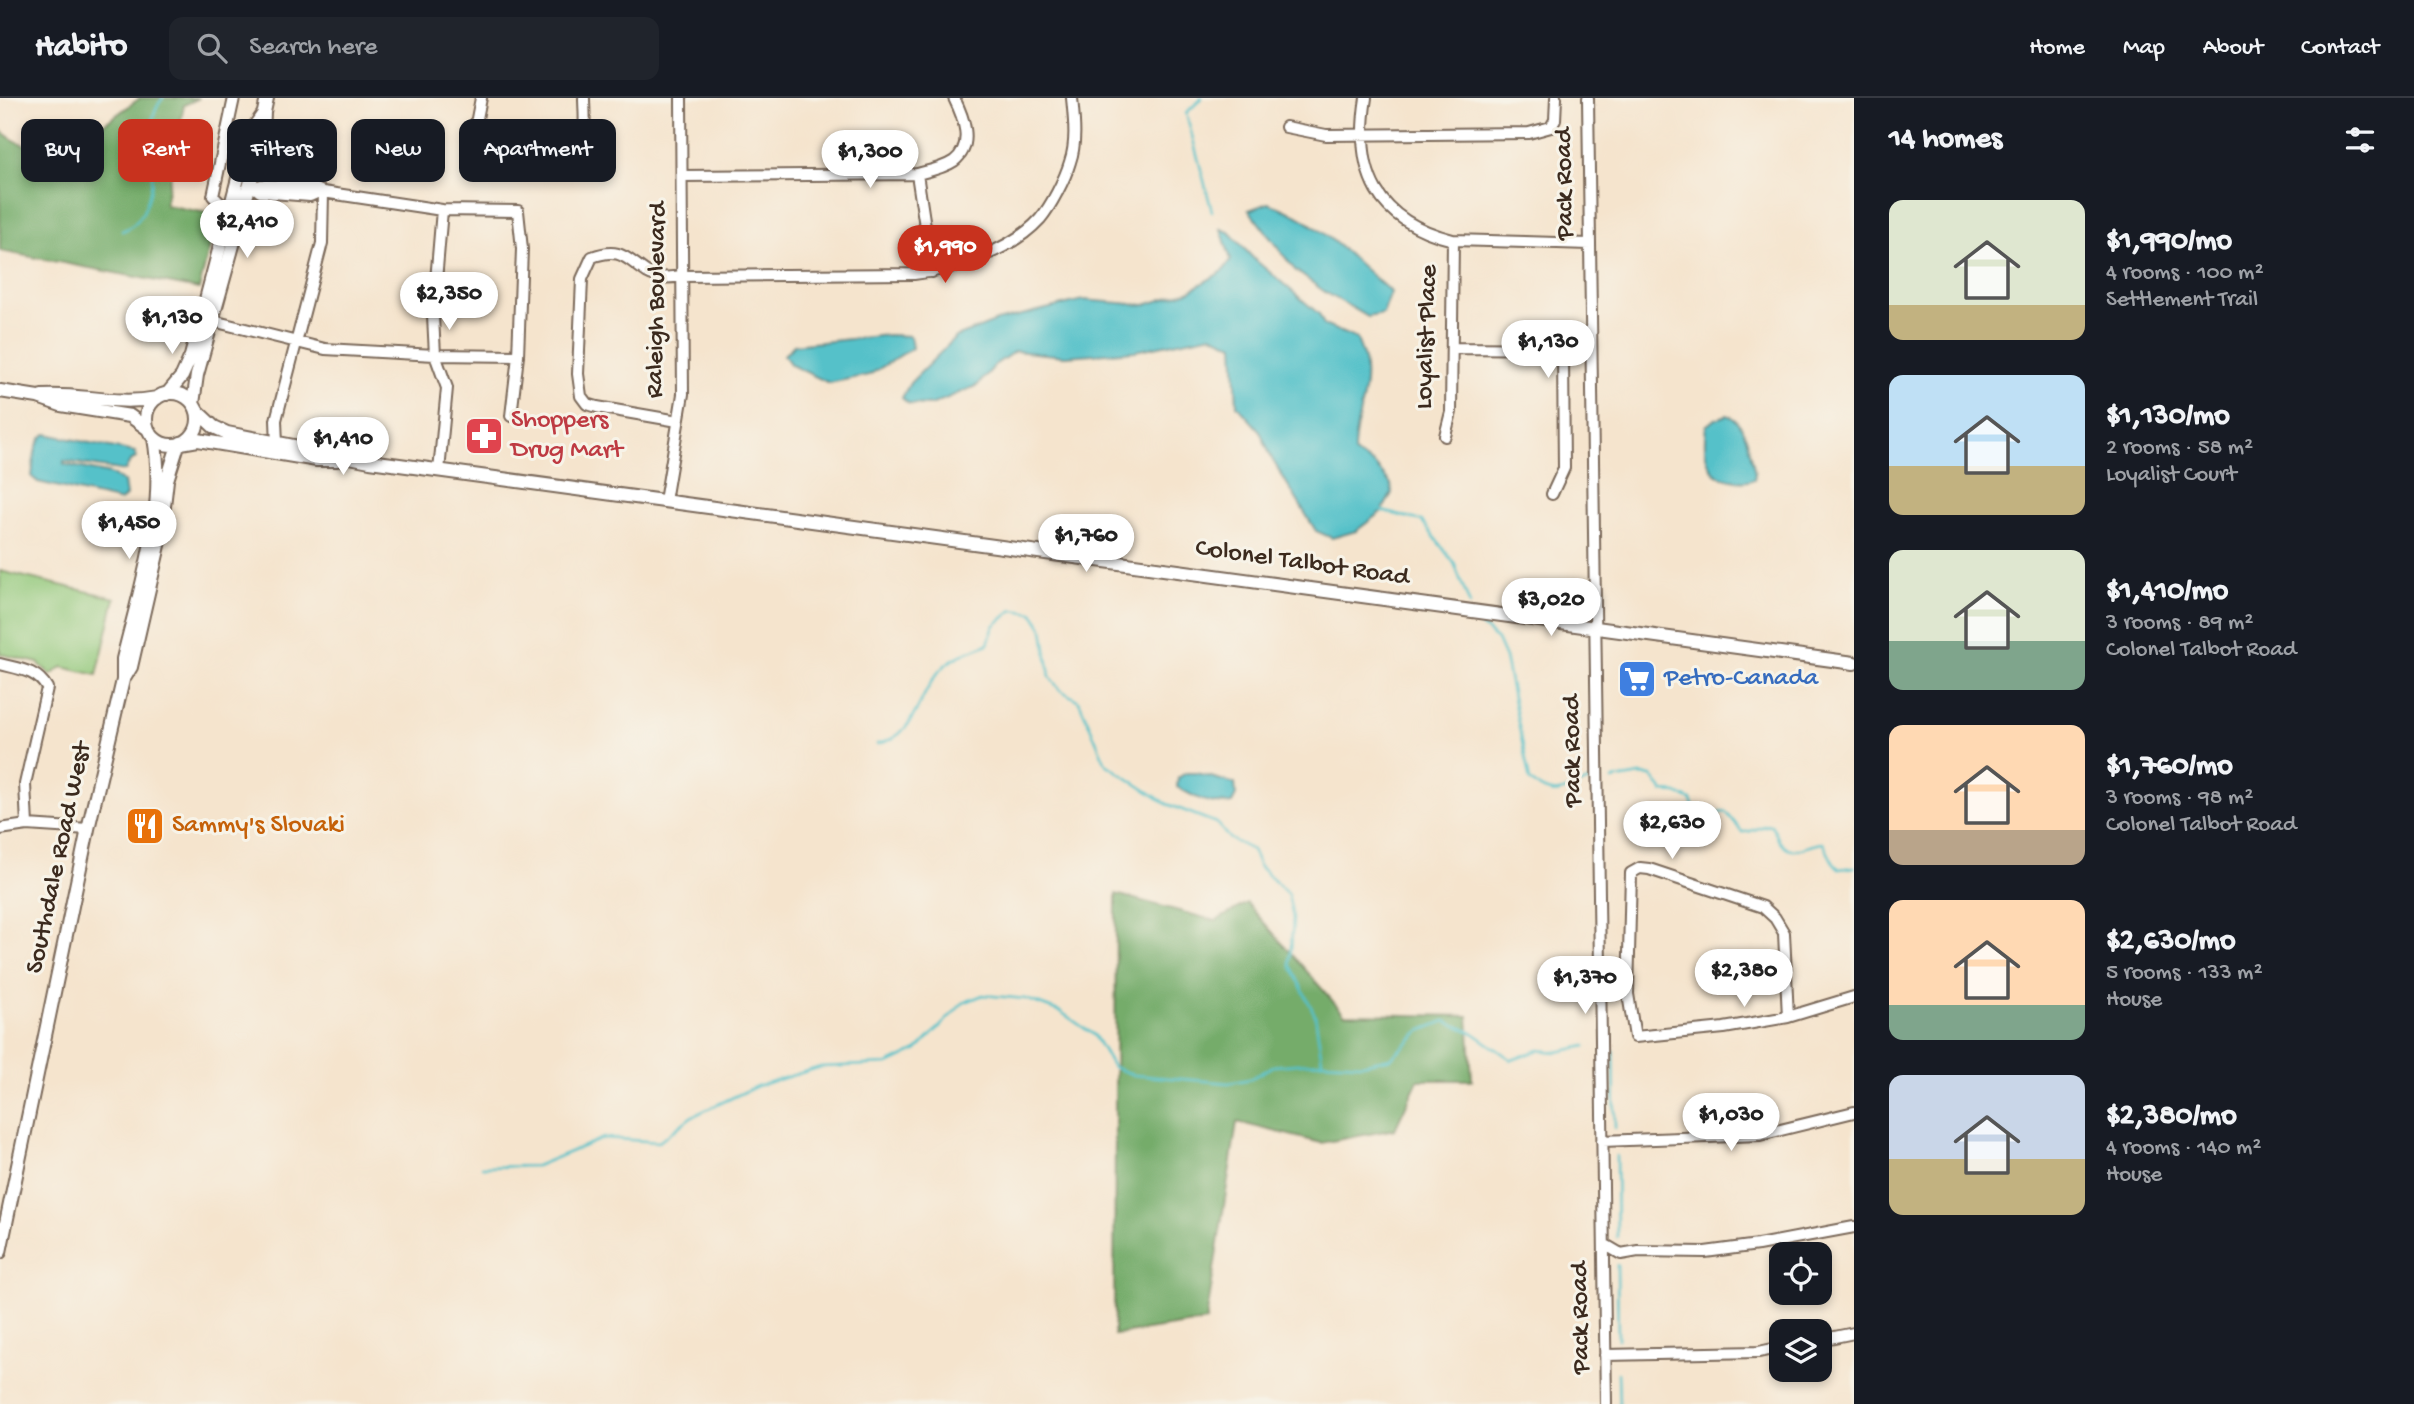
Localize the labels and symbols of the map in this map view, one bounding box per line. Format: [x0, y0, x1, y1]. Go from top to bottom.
street label: Pack Road [1549, 126, 1582, 241]
pin: $1,300 [813, 130, 927, 190]
pin: $2,410 [190, 200, 304, 260]
street label: Raleigh Boulevard [641, 200, 675, 398]
pin: $1,990 [888, 226, 1002, 285]
street label: Loyalist Place [1410, 264, 1446, 410]
pin: $2,350 [392, 272, 506, 332]
pin: $1,130 [115, 296, 229, 356]
pin: $1,130 [1491, 320, 1605, 380]
place label: Shoppers Drug Mart [509, 406, 625, 467]
pharmacy icon: Shoppers Drug Mart [463, 415, 505, 457]
pin: $1,410 [286, 418, 400, 477]
pin: $1,450 [72, 502, 186, 561]
pin: $1,760 [1029, 514, 1143, 574]
street label: Colonel Talbot Road [1193, 534, 1413, 595]
pin: $3,020 [1494, 578, 1608, 638]
supermarket icon: Petro-Canada [1616, 658, 1658, 700]
place label: Petro-Canada [1663, 664, 1820, 695]
street label: Pack Road [1557, 693, 1590, 808]
street label: Southdale Road West [20, 737, 100, 977]
pin: $2,630 [1615, 802, 1729, 861]
restaurant icon: Sammy's Slovaki [124, 805, 166, 847]
place label: Sammy's Slovaki [172, 811, 345, 842]
pin: $2,380 [1687, 950, 1801, 1009]
pin: $1,370 [1528, 956, 1642, 1016]
pin: $1,030 [1674, 1094, 1788, 1153]
street label: Pack Road [1565, 1260, 1598, 1375]

